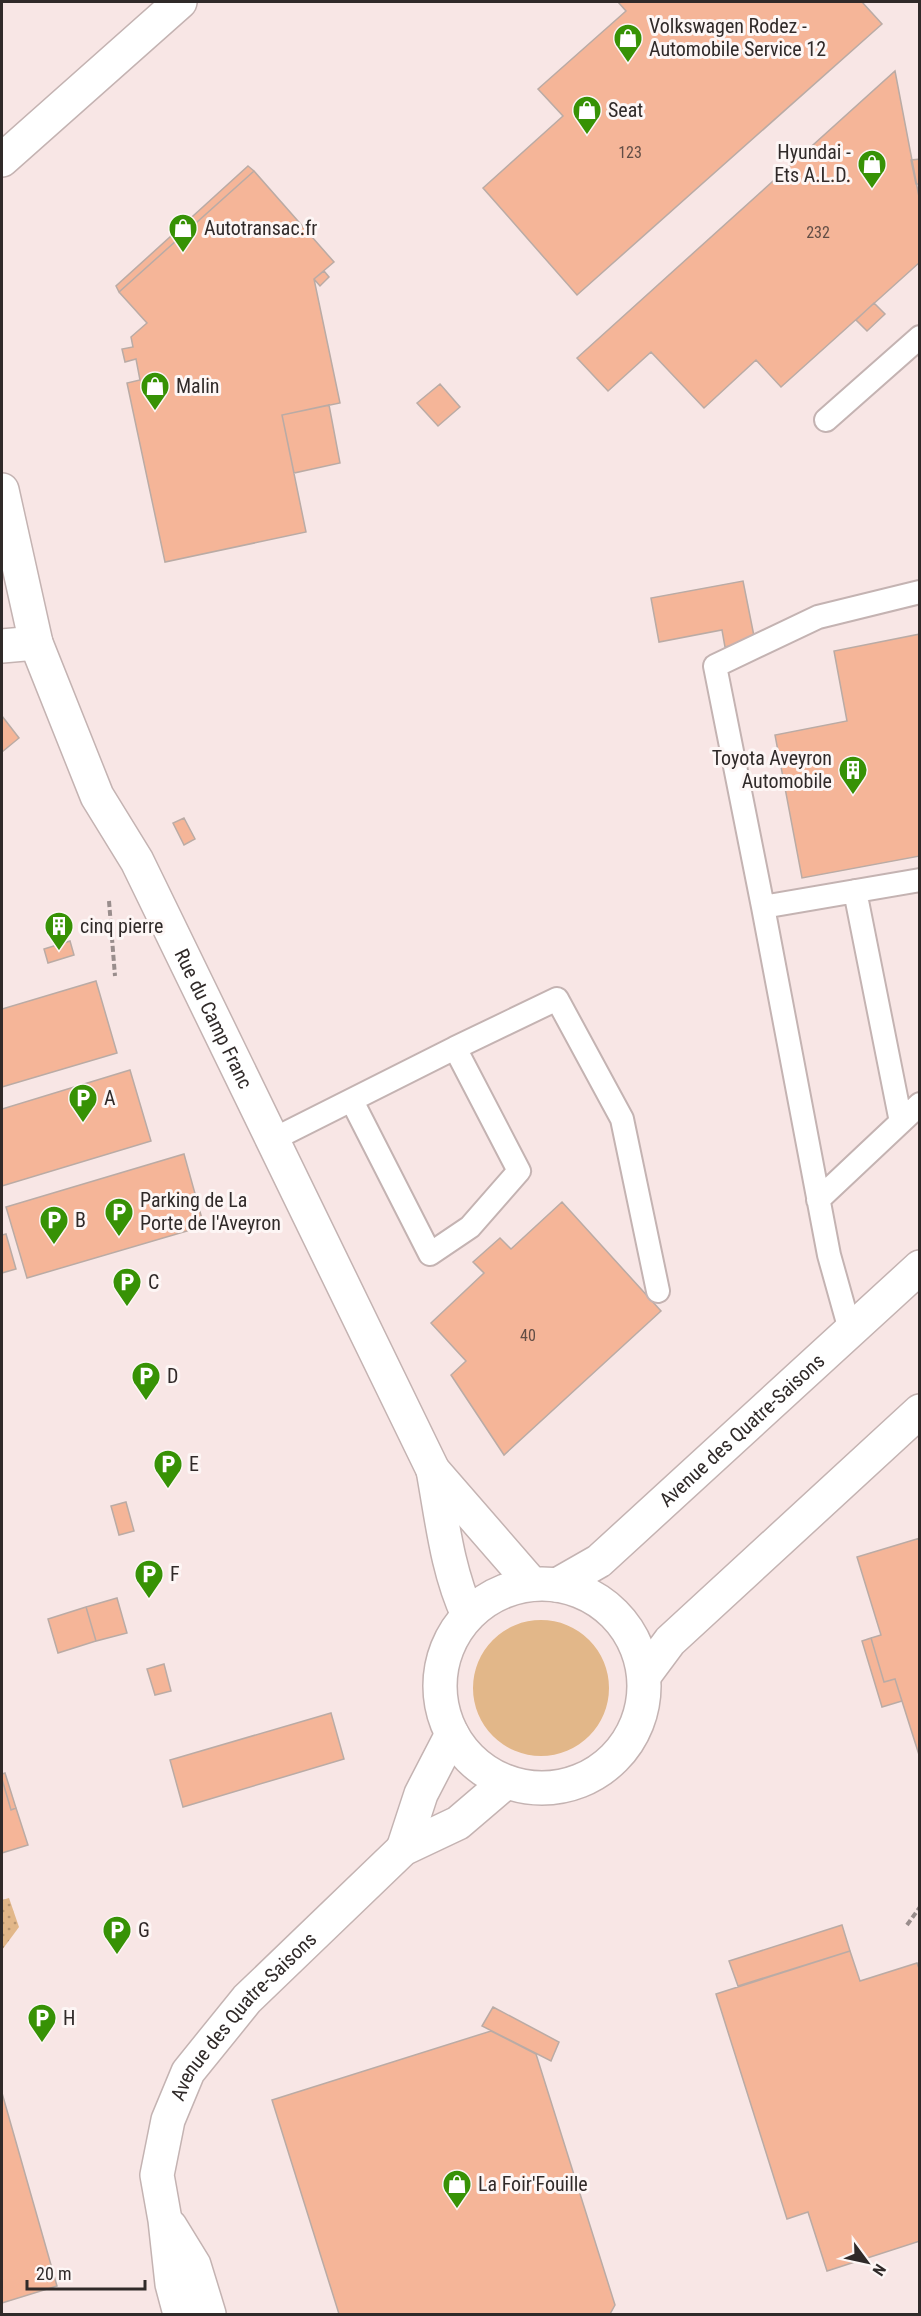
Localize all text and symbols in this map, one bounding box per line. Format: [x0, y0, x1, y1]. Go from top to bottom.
place label: Volkswagen Rodez - Automobile Service 12 [649, 14, 826, 61]
shop icon: Volkswagen Rodez - Automobile Service 12 [612, 22, 644, 64]
shop icon: Seat [571, 94, 603, 136]
place label: Seat [608, 98, 643, 122]
place label: Hyundai - Ets A.L.D. [774, 140, 851, 187]
house number: 123 [618, 143, 642, 162]
shop icon: Hyundai - Ets A.L.D. [856, 148, 888, 190]
shop icon: Autotransac.fr [167, 212, 199, 254]
place label: Autotransac.fr [204, 216, 317, 240]
house number: 232 [806, 223, 830, 242]
shop icon: Malin [139, 370, 171, 412]
place label: Malin [176, 374, 220, 398]
place label: Toyota Aveyron Automobile [712, 746, 832, 793]
building icon: Toyota Aveyron Automobile [837, 754, 869, 796]
building icon: cinq pierre [43, 910, 75, 952]
place label: cinq pierre [80, 914, 163, 938]
street label: Rue du Camp Franc [169, 945, 258, 1092]
parking icon: A [67, 1082, 99, 1124]
place label: A [104, 1086, 116, 1110]
place label: Parking de La Porte de l'Aveyron [140, 1188, 281, 1235]
parking icon: Parking de La Porte de l'Aveyron [103, 1196, 135, 1238]
parking icon: B [38, 1204, 70, 1246]
place label: B [75, 1208, 86, 1232]
parking icon: C [111, 1266, 143, 1308]
place label: C [148, 1270, 159, 1294]
house number: 40 [520, 1326, 536, 1345]
street label: Avenue des Quatre-Saisons [654, 1349, 829, 1512]
parking icon: D [130, 1360, 162, 1402]
place label: D [167, 1364, 178, 1388]
parking icon: E [152, 1448, 184, 1490]
place label: E [189, 1452, 199, 1476]
parking icon: F [133, 1558, 165, 1600]
place label: F [170, 1562, 180, 1586]
parking icon: G [101, 1914, 133, 1956]
place label: G [138, 1918, 150, 1942]
street label: Avenue des Quatre-Saisons [165, 1927, 321, 2104]
parking icon: H [26, 2002, 58, 2044]
place label: H [63, 2006, 75, 2030]
shop icon: La Foir'Fouille [441, 2168, 473, 2210]
place label: La Foir'Fouille [478, 2172, 588, 2196]
north arrow [837, 2232, 897, 2292]
scale bar [27, 2253, 146, 2291]
text: N [869, 2261, 890, 2279]
text: 20 m [36, 2263, 71, 2284]

